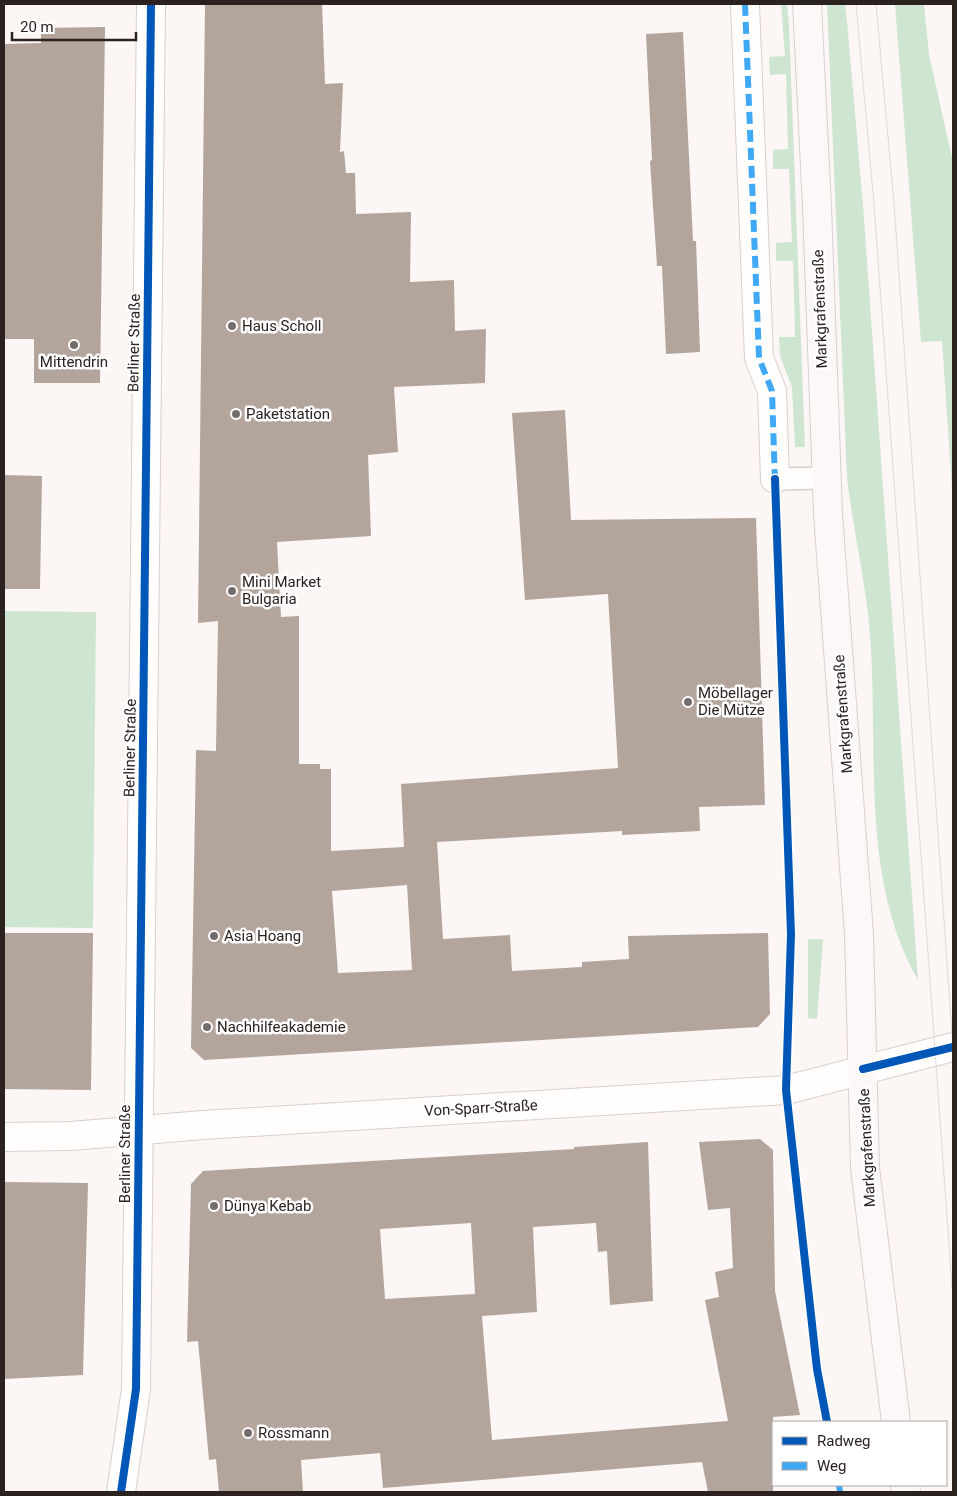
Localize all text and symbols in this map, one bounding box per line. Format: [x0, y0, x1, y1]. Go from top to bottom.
scale bar [12, 10, 136, 42]
text: 20 m [20, 18, 54, 36]
street label: Markgrafenstraße [809, 249, 831, 369]
street label: Berliner Straße [124, 294, 144, 392]
place label: Haus Scholl [242, 317, 321, 335]
marker: Haus Scholl [226, 320, 238, 332]
marker: Mittendrin [68, 339, 80, 351]
place label: Mittendrin [40, 353, 108, 371]
place label: Paketstation [246, 405, 330, 423]
marker: Paketstation [230, 408, 242, 420]
place label: Mini Market Bulgaria [242, 573, 321, 608]
marker: Mini Market Bulgaria [226, 585, 238, 597]
street label: Markgrafenstraße [830, 654, 856, 774]
place label: Möbellager Die Mütze [698, 684, 773, 719]
marker: Möbellager Die Mütze [682, 696, 694, 708]
street label: Berliner Straße [120, 699, 140, 797]
place label: Asia Hoang [224, 927, 301, 945]
marker: Asia Hoang [208, 930, 220, 942]
place label: Nachhilfeakademie [217, 1018, 346, 1036]
marker: Nachhilfeakademie [201, 1021, 213, 1033]
street label: Markgrafenstraße [855, 1088, 879, 1208]
street label: Von-Sparr-Straße [424, 1096, 538, 1120]
street label: Berliner Straße [116, 1105, 134, 1203]
place label: Dünya Kebab [224, 1197, 311, 1215]
marker: Dünya Kebab [208, 1200, 220, 1212]
legend [772, 1421, 947, 1486]
place label: Rossmann [258, 1424, 329, 1442]
marker: Rossmann [242, 1427, 254, 1439]
text: Radweg [817, 1432, 871, 1450]
text: Weg [817, 1457, 846, 1475]

